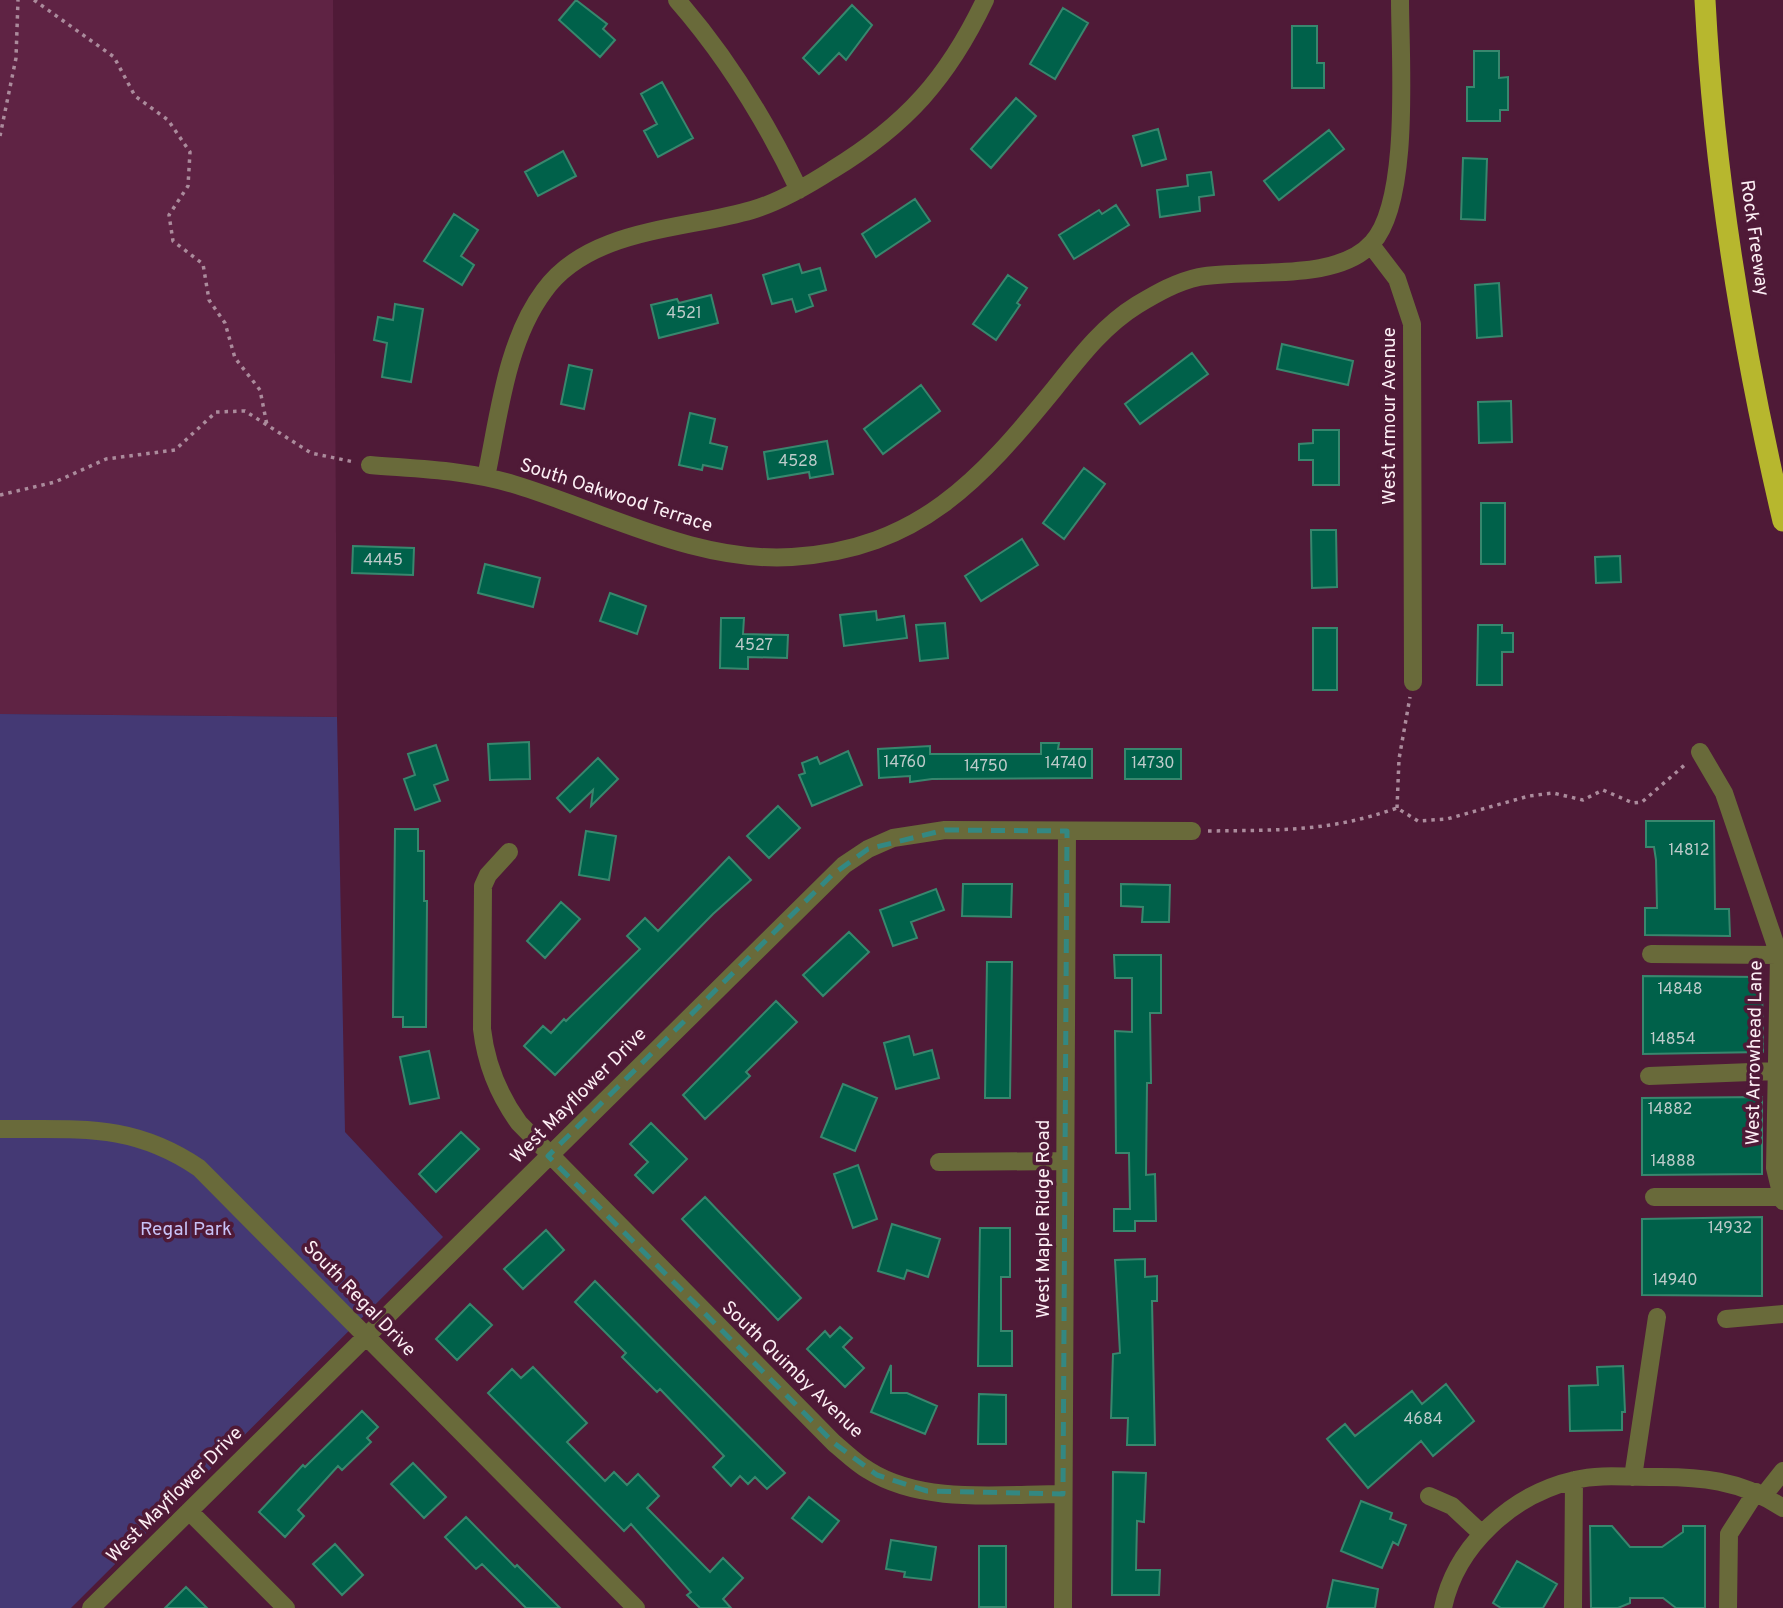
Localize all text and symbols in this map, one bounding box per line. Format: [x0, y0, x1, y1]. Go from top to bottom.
street label: Rock Freeway [1734, 178, 1774, 298]
house number: 4521 [666, 304, 702, 324]
street label: West Armour Avenue [1378, 327, 1402, 505]
house number: 4528 [778, 452, 818, 472]
street label: South Oakwood Terrace [516, 453, 716, 539]
house number: 4445 [363, 551, 403, 571]
house number: 4527 [735, 636, 773, 656]
house number: 14760 [884, 753, 926, 773]
house number: 14740 [1045, 754, 1087, 774]
house number: 14730 [1131, 754, 1175, 774]
house number: 14750 [964, 757, 1008, 777]
house number: 14812 [1668, 841, 1710, 861]
street label: West Arrowhead Lane [1741, 960, 1769, 1146]
house number: 14848 [1657, 980, 1703, 1000]
street label: West Mayflower Drive [506, 1023, 652, 1169]
house number: 14854 [1650, 1030, 1696, 1050]
house number: 14882 [1648, 1100, 1692, 1120]
street label: West Maple Ridge Road [1032, 1120, 1056, 1318]
house number: 14888 [1651, 1152, 1695, 1172]
park label: Regal Park [140, 1218, 232, 1242]
house number: 14932 [1708, 1219, 1752, 1239]
street label: South Regal Drive [297, 1236, 421, 1362]
house number: 14940 [1652, 1271, 1698, 1291]
street label: South Quimby Avenue [716, 1296, 868, 1444]
house number: 4684 [1403, 1410, 1443, 1430]
street label: West Mayflower Drive [102, 1422, 248, 1568]

